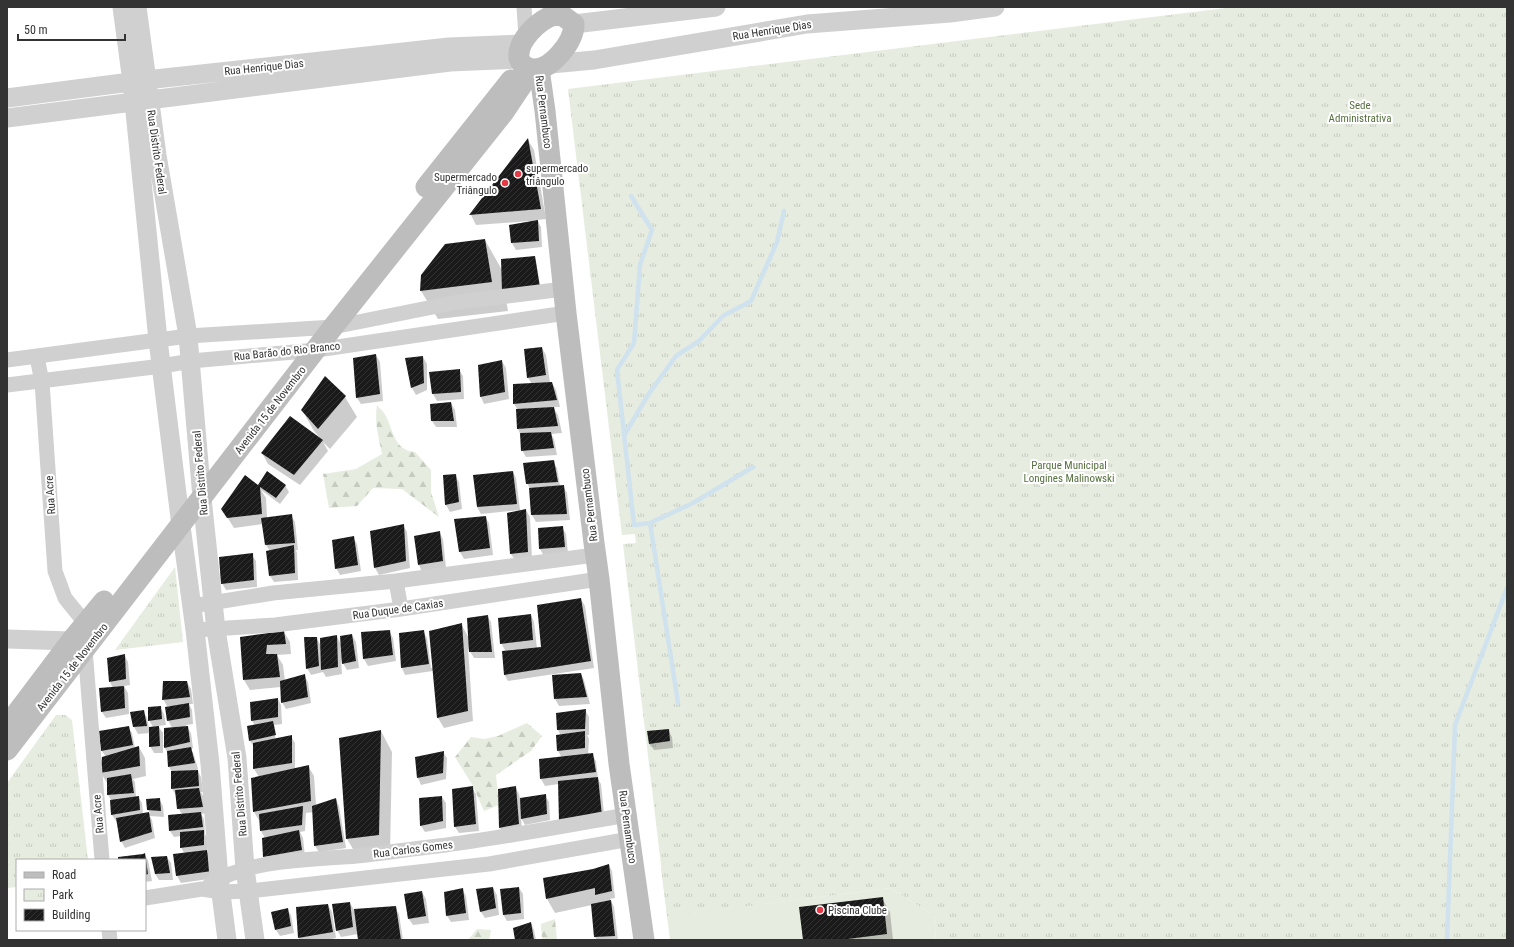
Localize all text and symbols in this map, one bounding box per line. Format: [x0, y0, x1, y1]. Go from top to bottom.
scale bar [18, 16, 125, 42]
street label: Rua Henrique Dias [732, 18, 812, 43]
text: 50 m [24, 23, 48, 37]
street label: Rua Henrique Dias [224, 57, 304, 78]
street label: Rua Pernambuco [533, 75, 555, 150]
park label: Sede Administrativa [1329, 99, 1391, 125]
street label: Rua Distrito Federal [144, 109, 169, 195]
place label: supermercado triângulo [526, 162, 589, 188]
marker: supermercado triângulo [513, 169, 523, 179]
place label: Supermercado Triângulo [434, 171, 497, 197]
marker: Supermercado Triângulo [500, 178, 510, 188]
street label: Rua Barão do Rio Branco [233, 339, 341, 364]
street label: Avenida 15 de Novembro [232, 363, 309, 457]
street label: Rua Distrito Federal [190, 430, 211, 516]
park label: Parque Municipal Longines Malinowski [1023, 459, 1115, 485]
street label: Rua Pernambuco [578, 467, 600, 542]
street label: Rua Acre [43, 475, 58, 515]
street label: Rua Duque de Caxias [352, 597, 444, 622]
street label: Avenida 15 de Novembro [34, 620, 111, 714]
street label: Rua Distrito Federal [229, 751, 250, 837]
street label: Rua Pernambuco [616, 790, 639, 865]
street label: Rua Acre [90, 794, 107, 834]
street label: Rua Carlos Gomes [373, 838, 453, 861]
legend [16, 859, 146, 931]
text: Road [52, 868, 76, 882]
text: Park [52, 888, 74, 902]
place label: Piscina Clube [828, 904, 887, 917]
marker: Piscina Clube [815, 905, 825, 915]
text: Building [52, 908, 90, 922]

